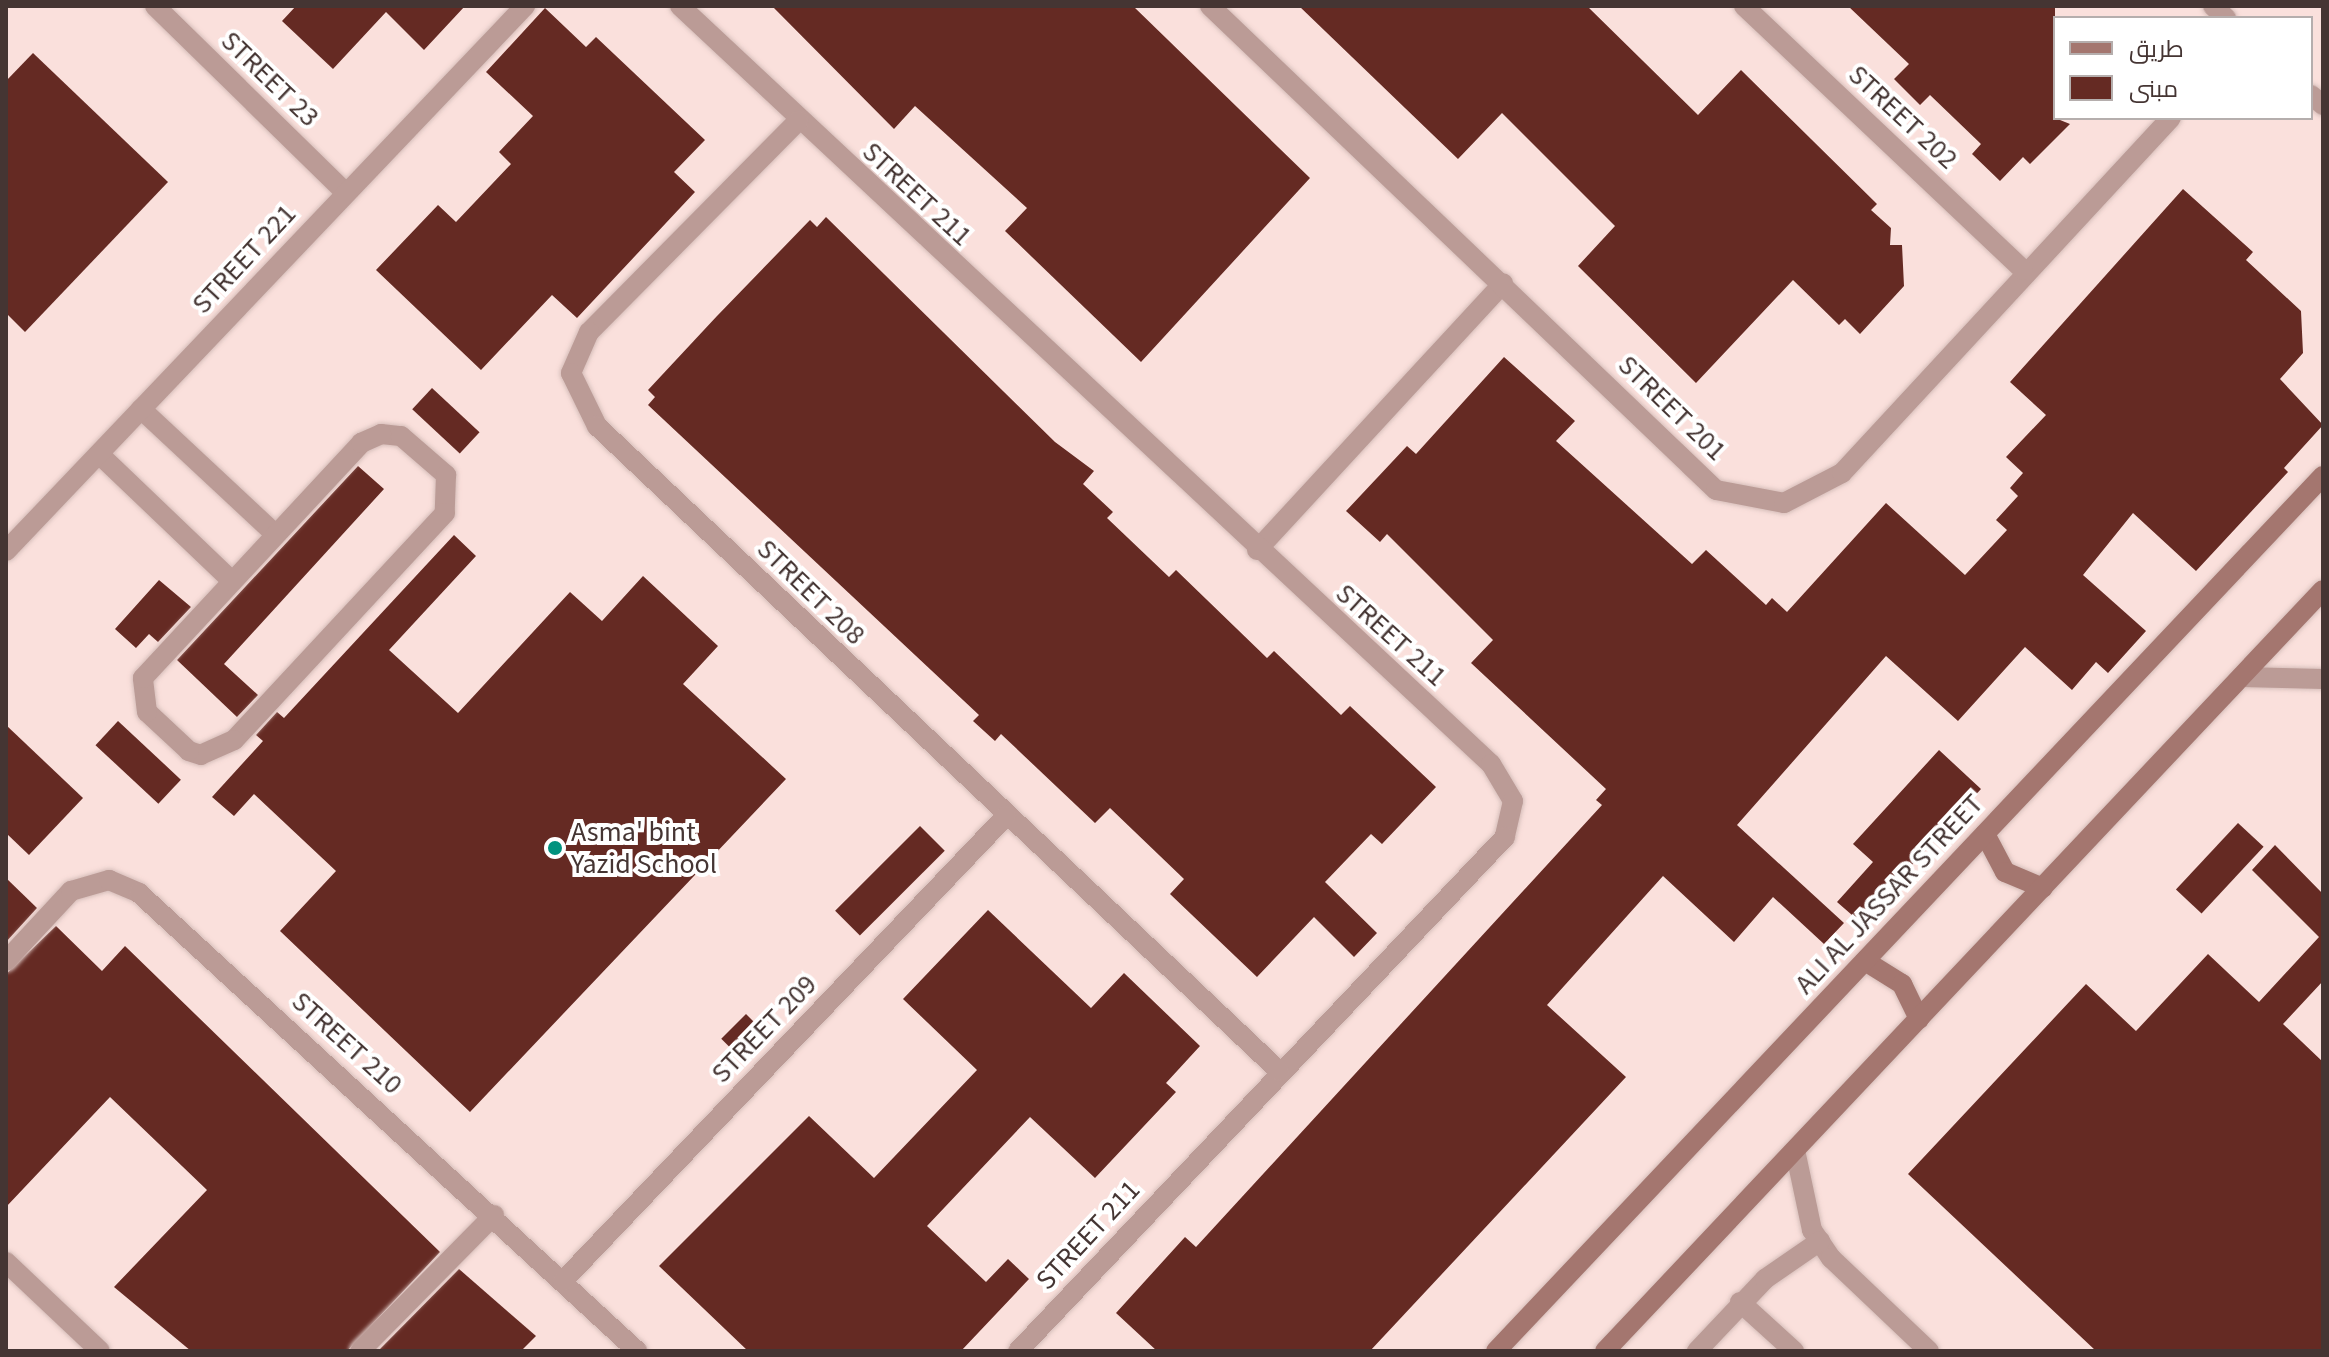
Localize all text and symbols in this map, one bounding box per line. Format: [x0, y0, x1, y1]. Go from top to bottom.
legend [2053, 16, 2313, 120]
street label: STREET 23 [214, 24, 326, 134]
text: طريق [2129, 32, 2184, 67]
street label: STREET 202 [1841, 58, 1965, 176]
text: مبنى [2129, 72, 2178, 107]
street label: STREET 211 [855, 135, 979, 253]
street label: STREET 221 [185, 197, 303, 321]
street label: STREET 201 [1611, 348, 1733, 468]
street label: STREET 208 [750, 532, 872, 652]
street label: STREET 211 [1329, 577, 1453, 693]
street label: ALI AL JASSAR STREET [1788, 787, 1990, 1001]
place label: Asma' bint Yazid School [571, 815, 717, 881]
marker: Asma' bint Yazid School [546, 839, 564, 857]
street label: STREET 209 [704, 968, 824, 1090]
street label: STREET 210 [285, 985, 409, 1101]
street label: STREET 211 [1029, 1173, 1147, 1297]

